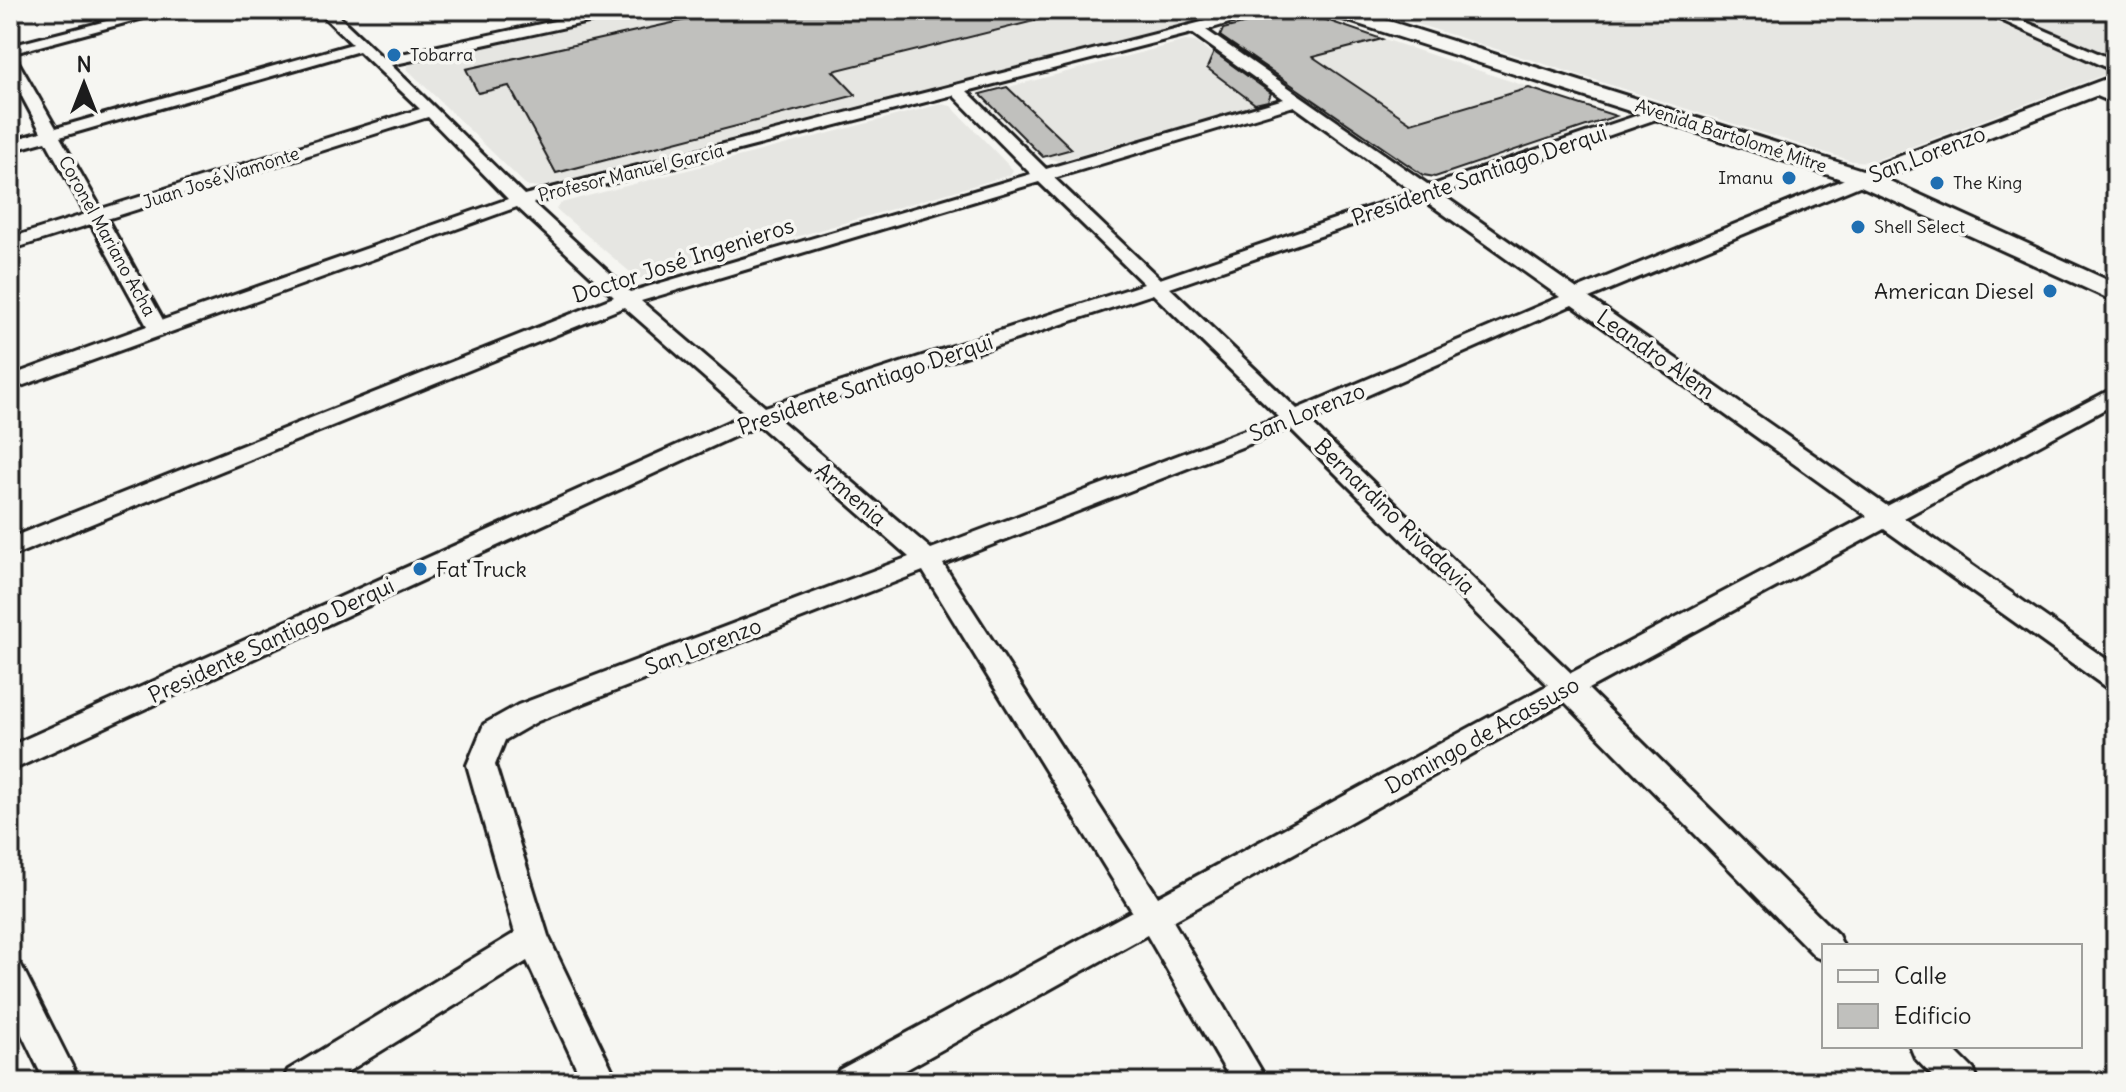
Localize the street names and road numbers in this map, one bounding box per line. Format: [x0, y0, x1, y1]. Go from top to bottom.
street label: Avenida Bartolomé Mitre [1632, 94, 1830, 177]
street label: Presidente Santiago Derqui [1348, 118, 1610, 232]
street label: San Lorenzo [1865, 119, 1989, 189]
street label: Profesor Manuel García [536, 138, 726, 207]
street label: Juan José Viamonte [140, 141, 302, 214]
street label: Coronel Mariano Acha [54, 151, 161, 320]
street label: Doctor José Ingenieros [569, 211, 797, 309]
street label: Leandro Alem [1591, 303, 1721, 405]
street label: Presidente Santiago Derqui [734, 327, 996, 441]
street label: San Lorenzo [1245, 376, 1369, 448]
street label: Bernardino Rivadavia [1309, 432, 1481, 600]
street label: Armenia [810, 456, 892, 532]
street label: Presidente Santiago Derqui [144, 571, 398, 709]
street label: San Lorenzo [641, 611, 765, 681]
street label: Domingo de Acassuso [1380, 670, 1584, 800]

